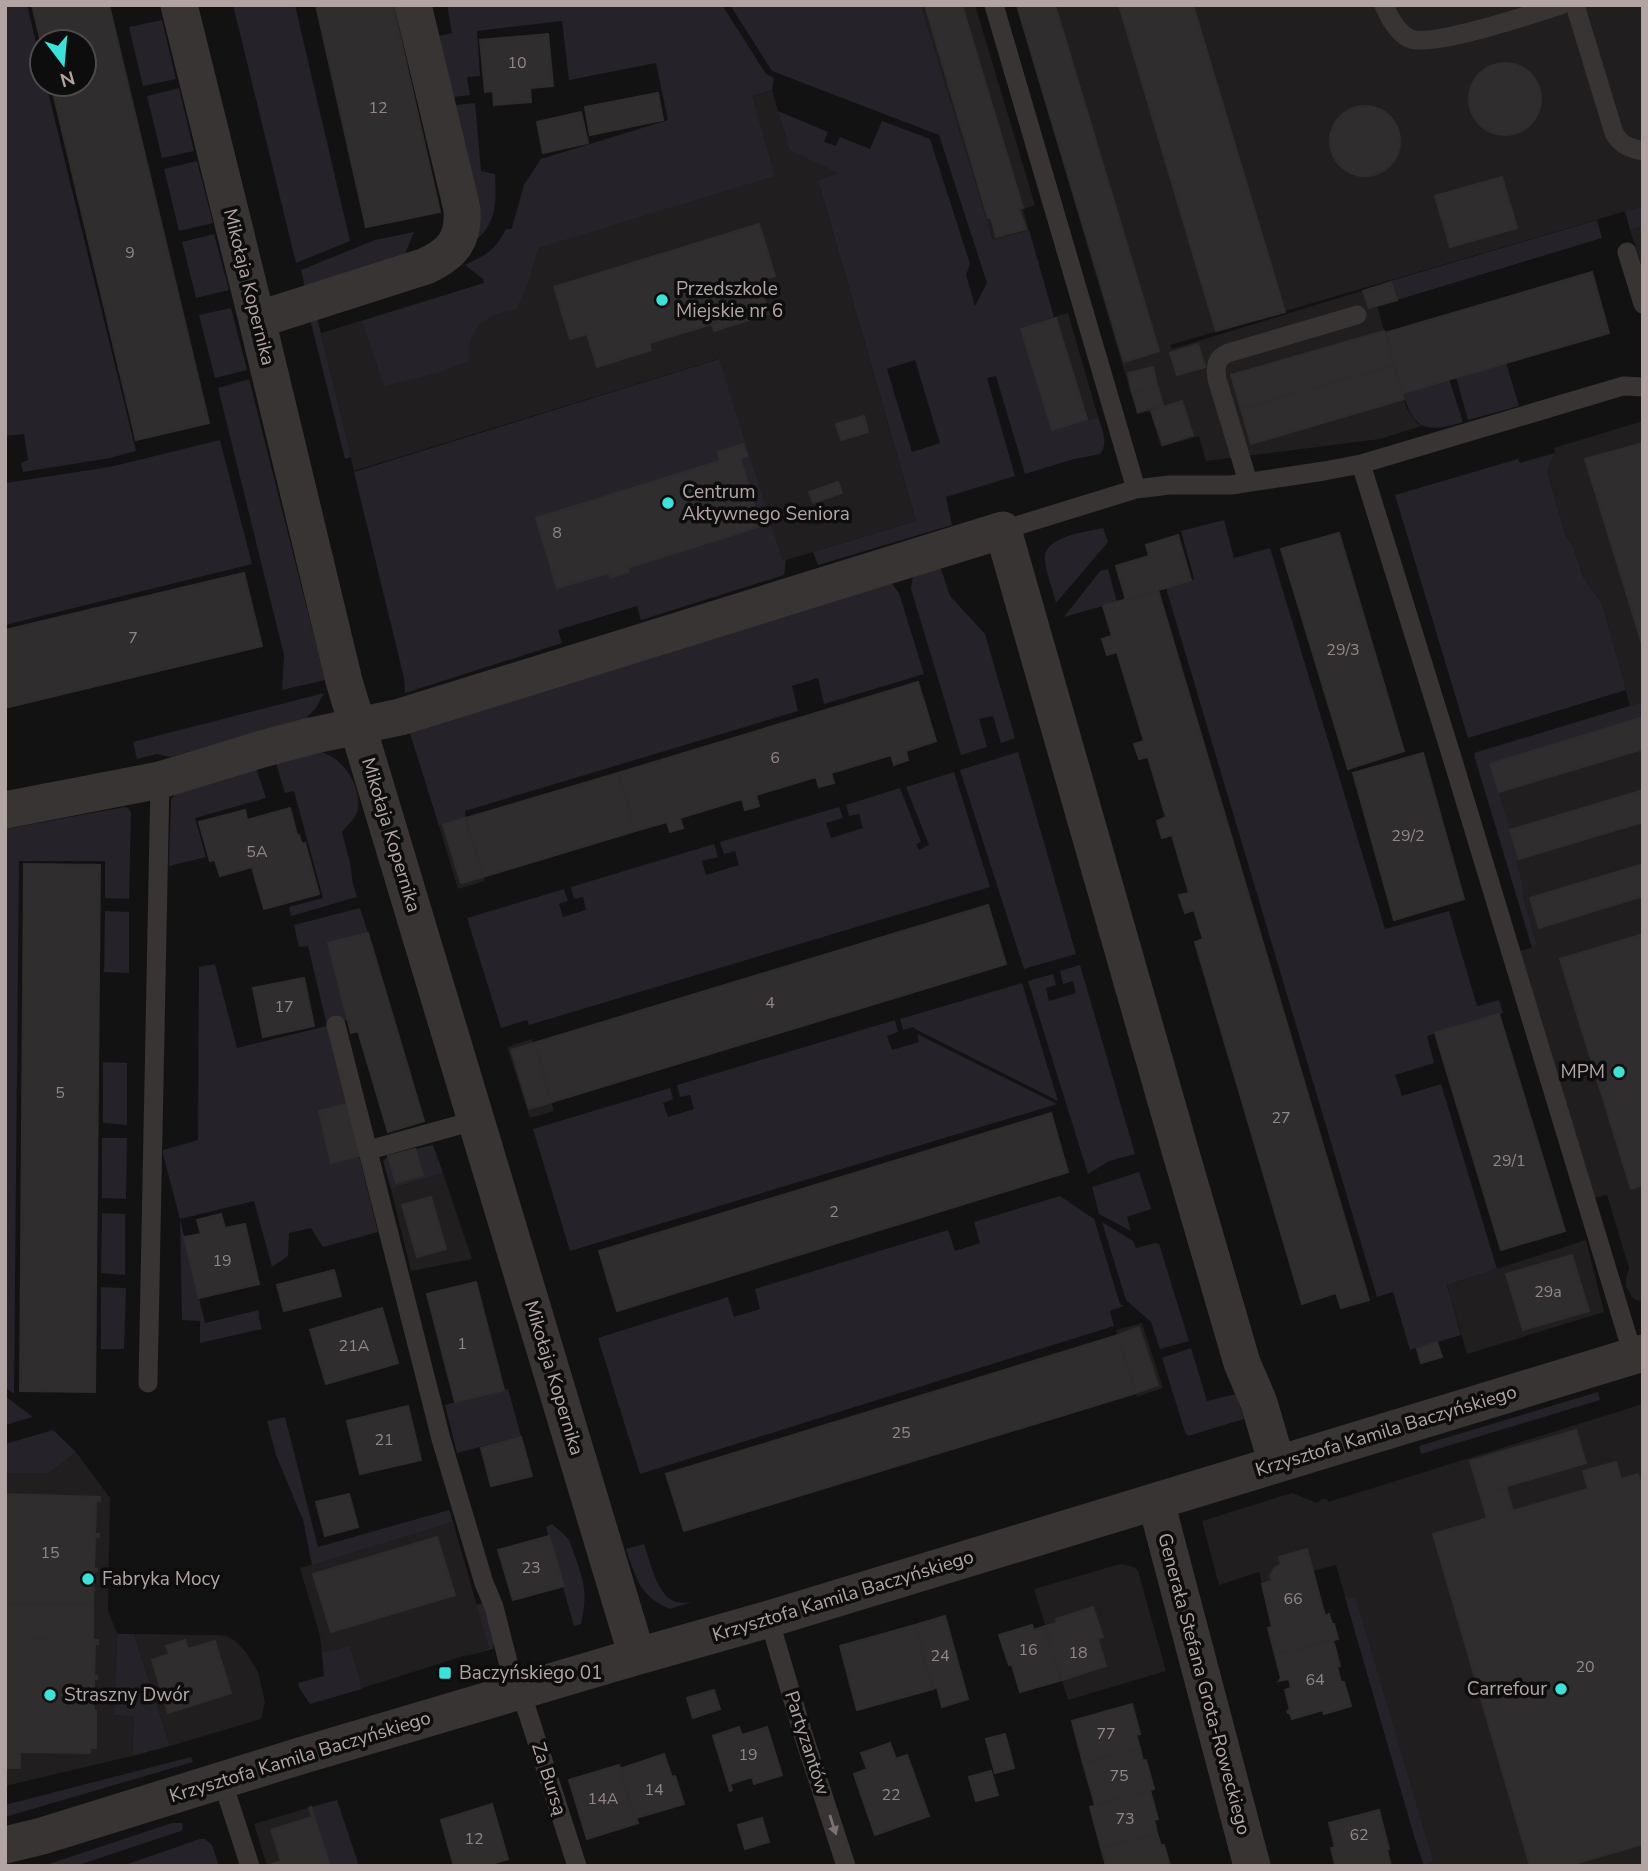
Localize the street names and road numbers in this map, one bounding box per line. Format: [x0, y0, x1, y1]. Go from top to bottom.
street label: Mikołaja Kopernika [217, 206, 281, 368]
street label: Mikołaja Kopernika [355, 754, 427, 916]
street label: Mikołaja Kopernika [518, 1297, 590, 1459]
street label: Krzysztofa Kamila Baczyńskiego [1252, 1379, 1520, 1483]
street label: Generała Stefana Grota-Roweckiego [1151, 1530, 1257, 1838]
street label: Krzysztofa Kamila Baczyńskiego [709, 1544, 977, 1648]
street label: Partyzantów [778, 1688, 836, 1798]
street label: Krzysztofa Kamila Baczyńskiego [166, 1705, 434, 1809]
street label: Za Bursą [525, 1739, 573, 1819]

